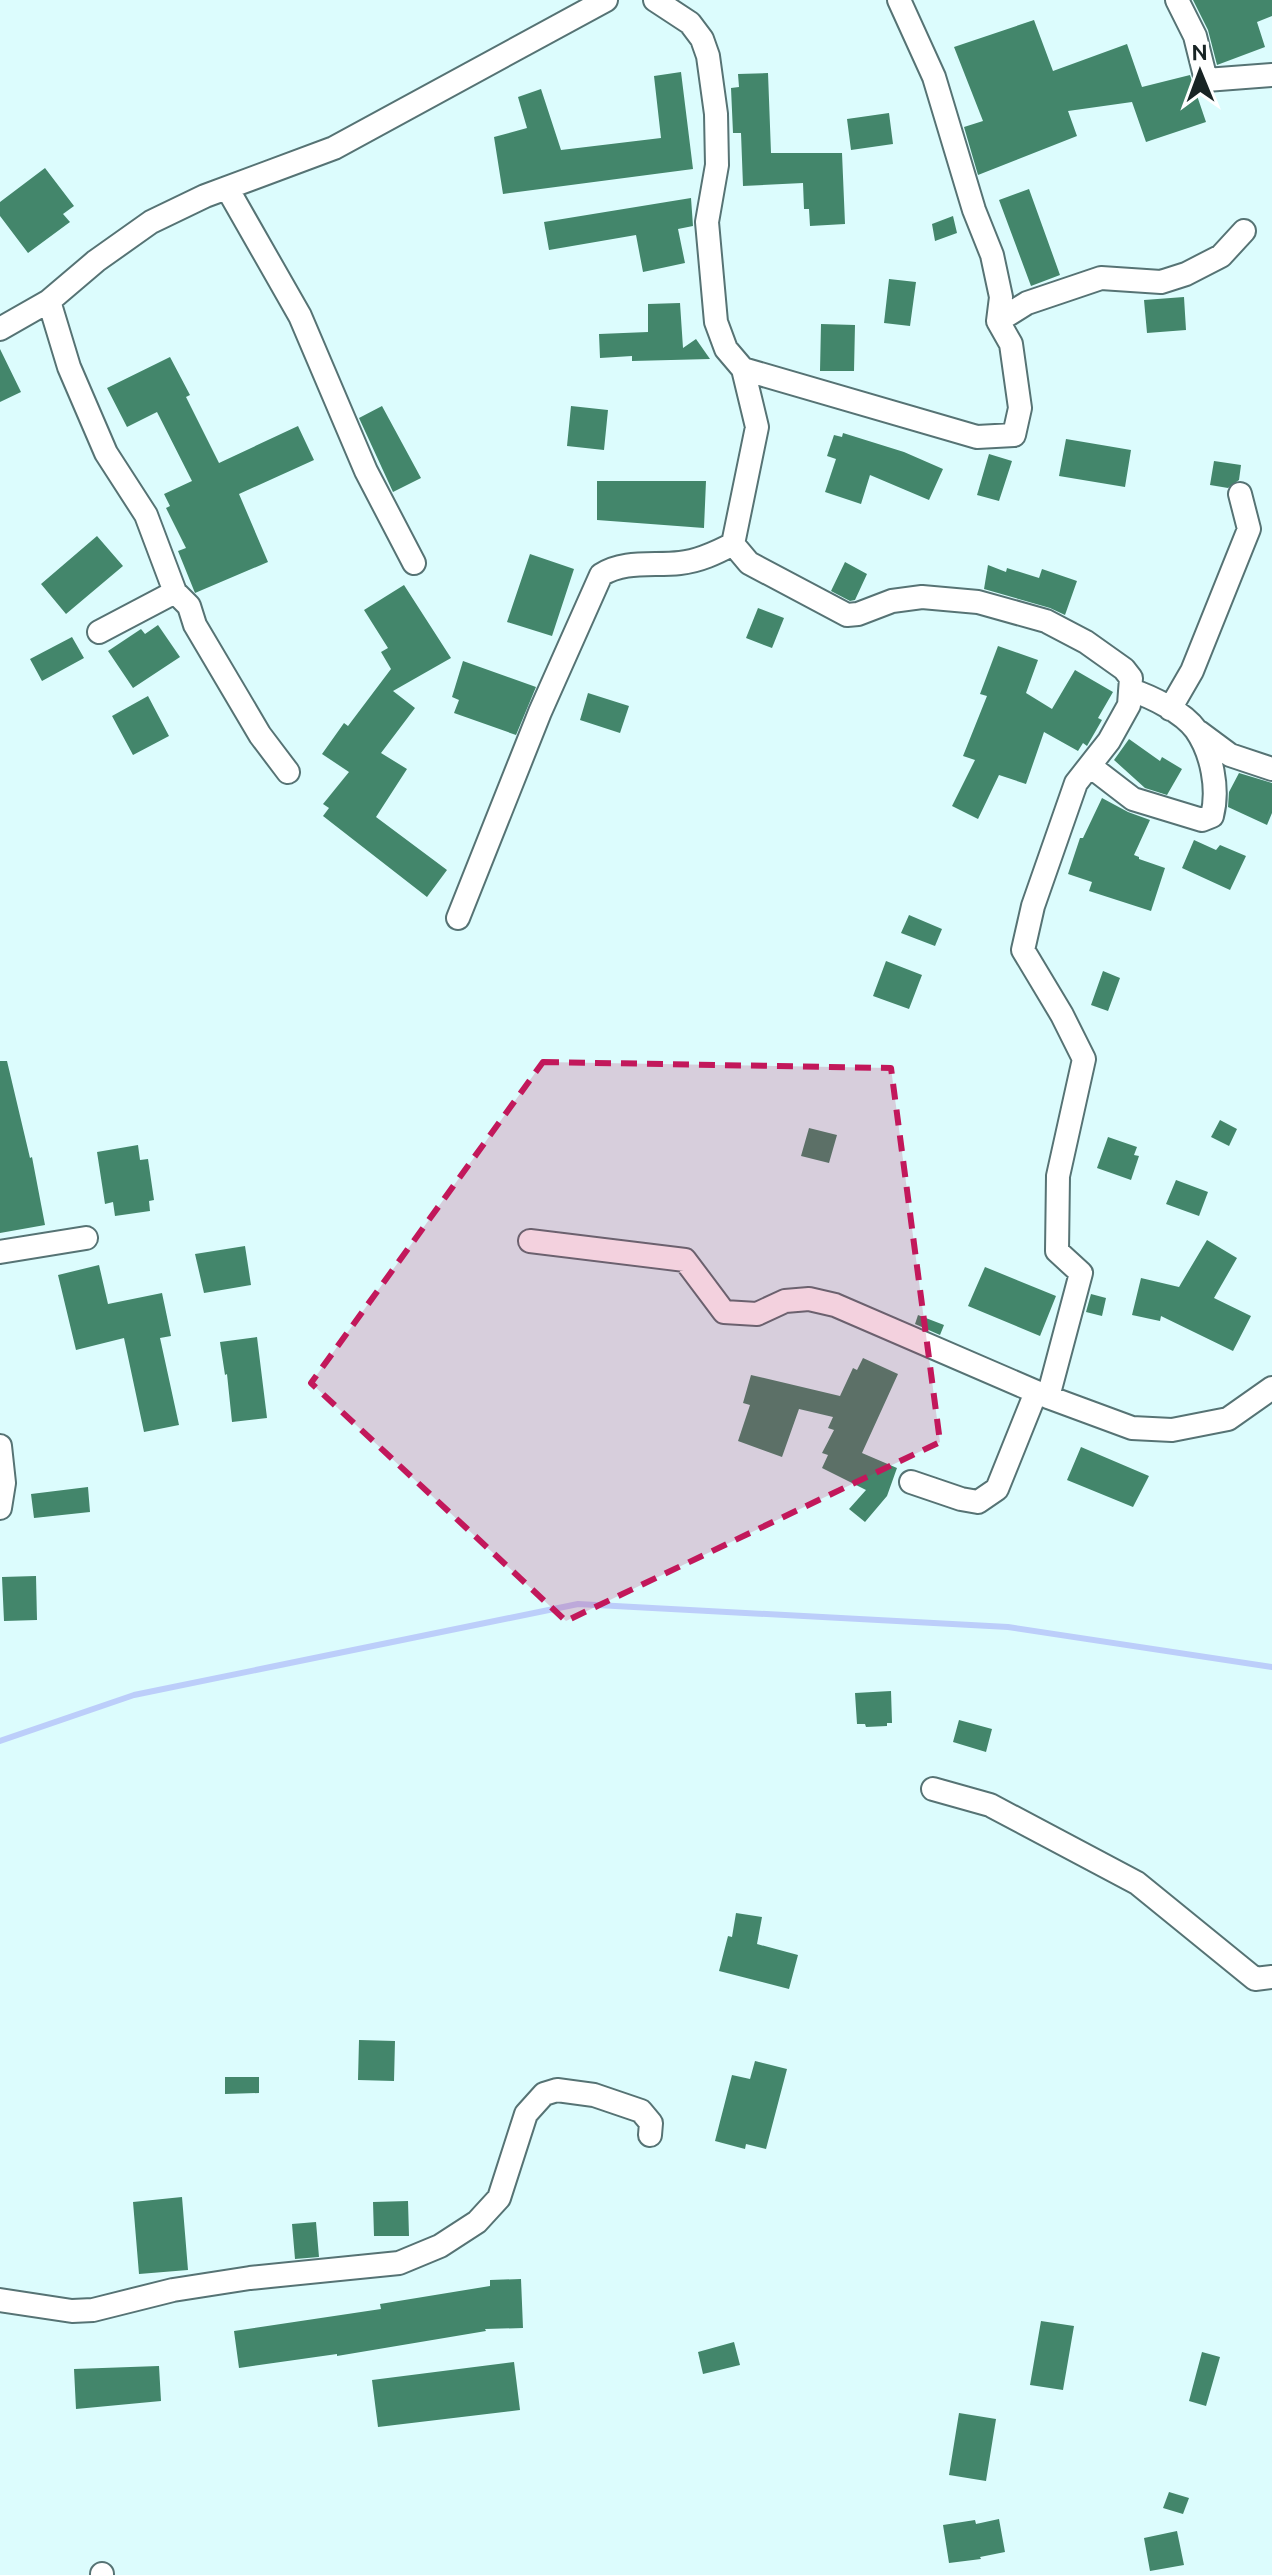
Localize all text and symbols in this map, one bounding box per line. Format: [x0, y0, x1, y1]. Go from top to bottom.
north arrow [1160, 32, 1240, 112]
text: N [1191, 39, 1208, 64]

